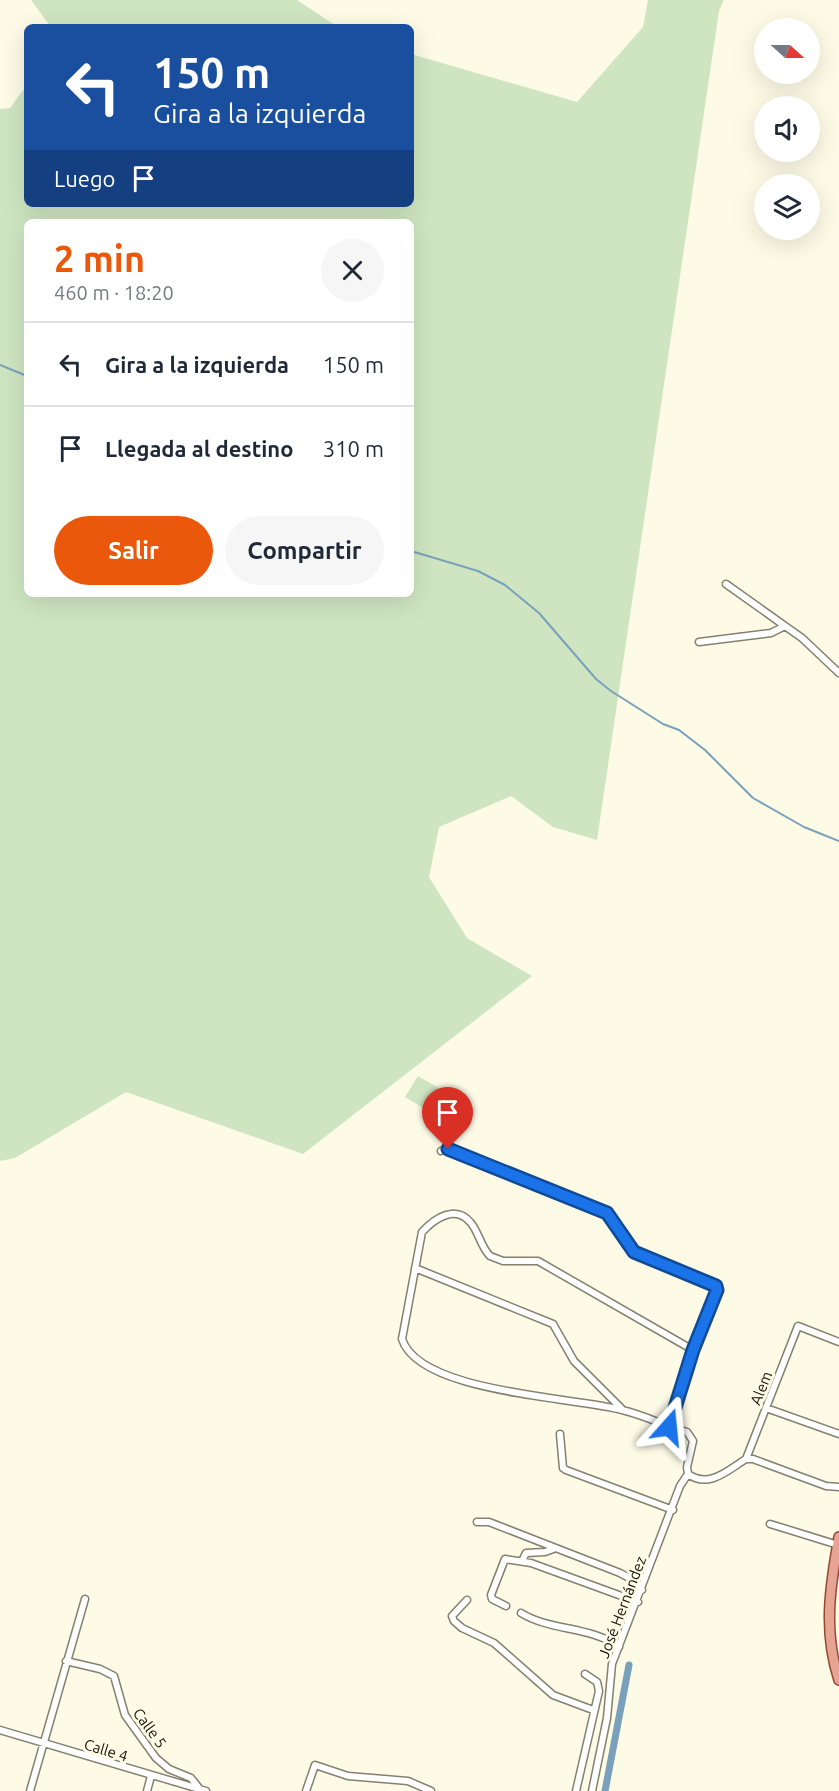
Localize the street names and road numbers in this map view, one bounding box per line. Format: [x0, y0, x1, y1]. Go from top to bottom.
street label: Alem [747, 1369, 775, 1407]
street label: José Hernández [595, 1554, 649, 1660]
street label: Calle 5 [130, 1705, 170, 1751]
street label: Calle 4 [82, 1735, 130, 1765]

